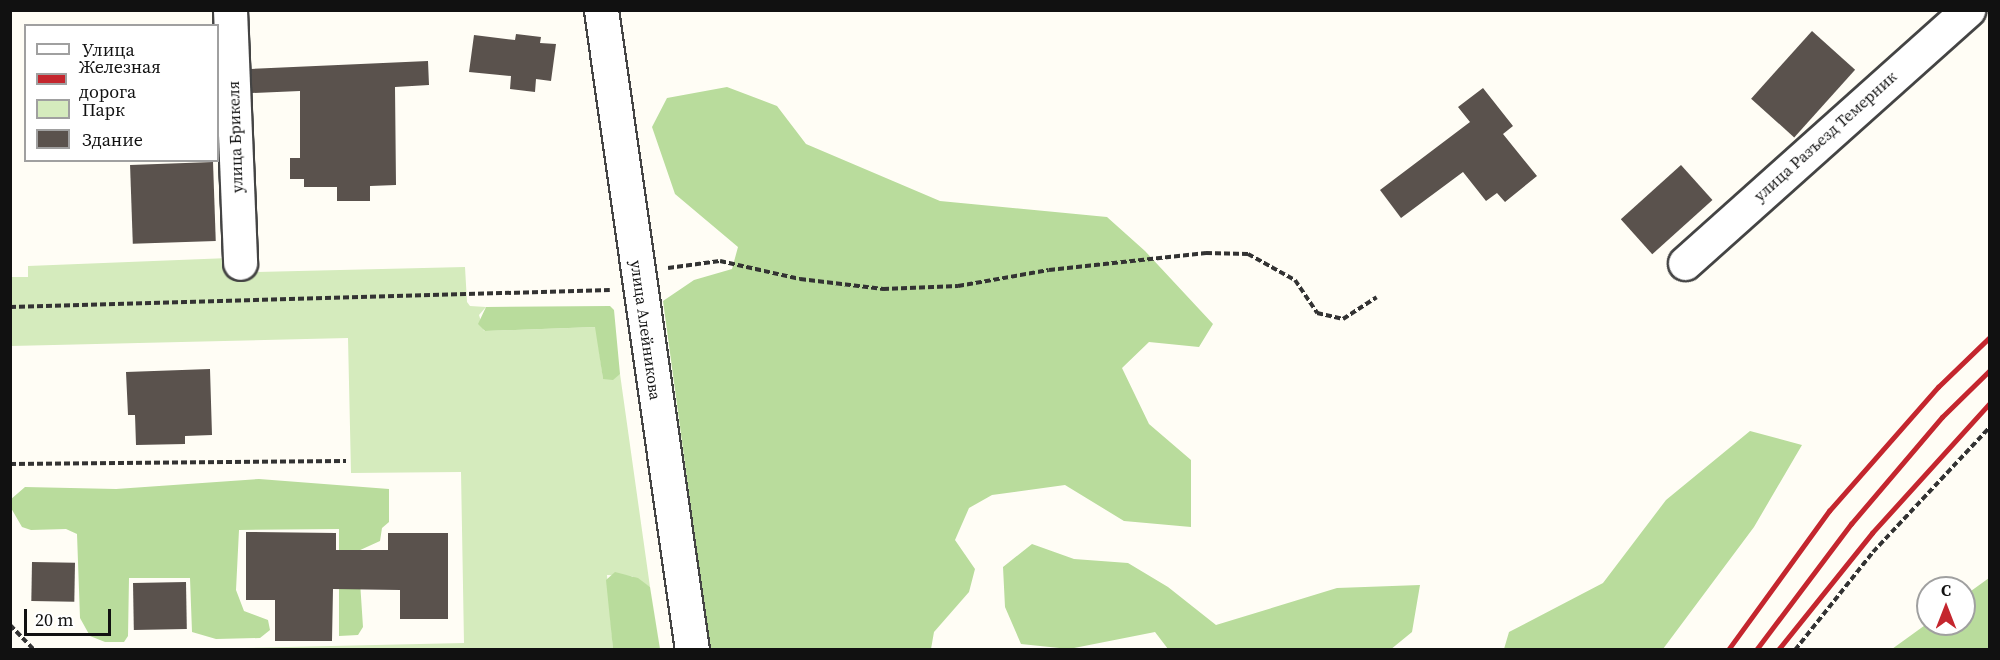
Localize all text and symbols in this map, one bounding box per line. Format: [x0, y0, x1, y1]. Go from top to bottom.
legend [24, 24, 219, 162]
text: Улица [82, 37, 135, 62]
text: Железная дорога [79, 54, 161, 104]
street label: улица Разъезд Темерник [1749, 67, 1901, 205]
street label: улица Брикеля [223, 81, 247, 193]
text: Парк [82, 97, 125, 122]
text: Здание [82, 127, 143, 152]
street label: улица Алейникова [627, 259, 665, 401]
north arrow [1916, 576, 1976, 636]
text: С [1941, 579, 1951, 601]
scale bar [27, 597, 114, 635]
text: 20 m [35, 607, 73, 632]

